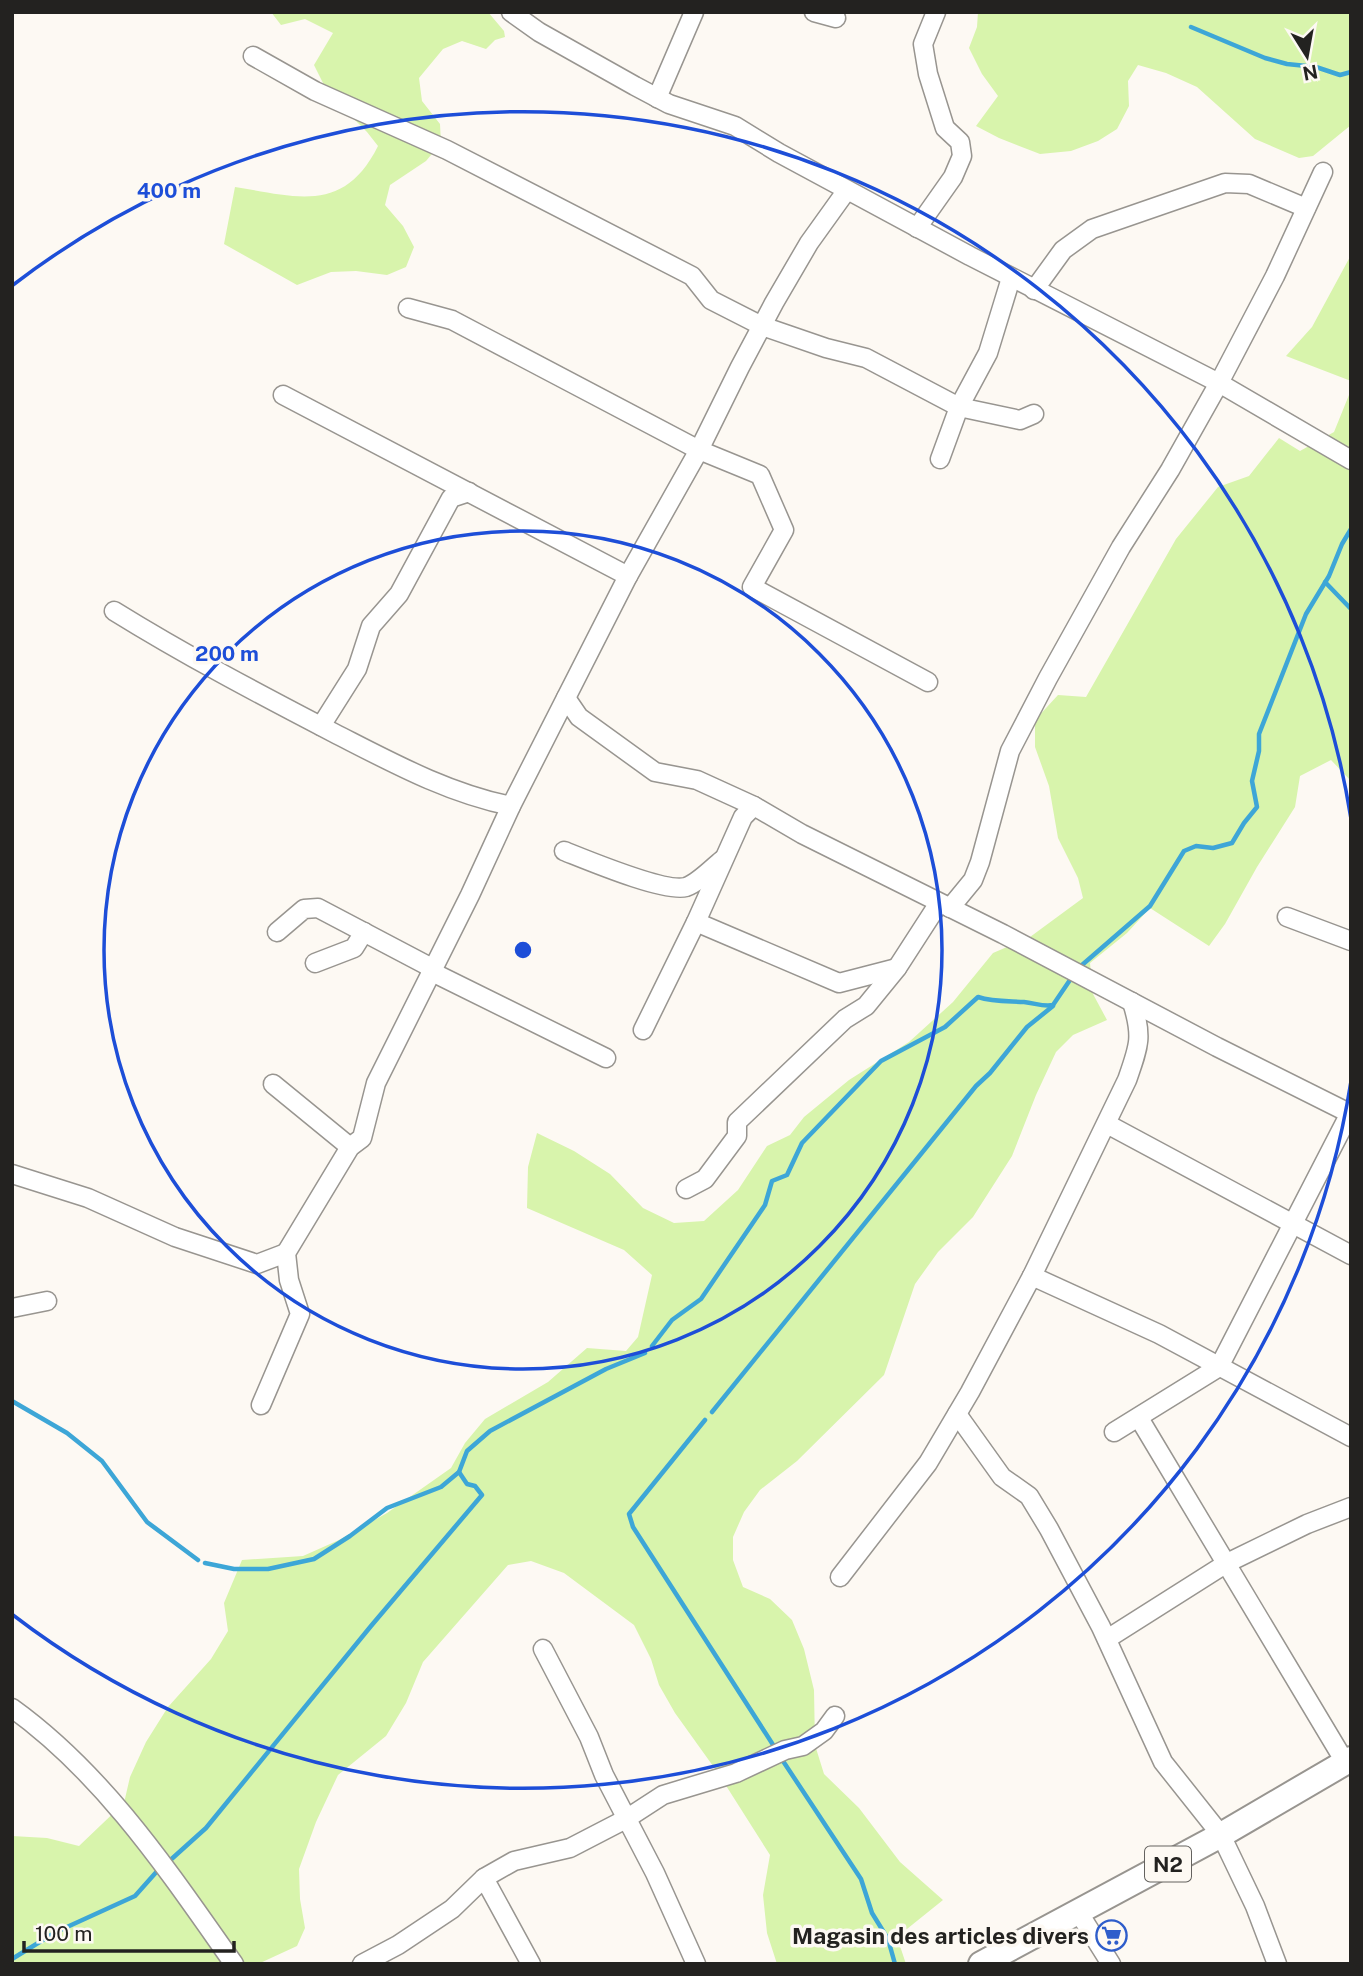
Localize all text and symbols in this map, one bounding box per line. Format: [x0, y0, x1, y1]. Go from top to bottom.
north arrow [1272, 21, 1342, 91]
text: N [1301, 60, 1320, 85]
text: 400 m [137, 178, 201, 203]
text: 200 m [195, 641, 259, 666]
centre of rings [511, 938, 535, 962]
road number: N2 [1145, 1846, 1191, 1882]
scale bar [24, 1910, 234, 1954]
supermarket icon: Magasin des articles divers [1095, 1918, 1129, 1952]
text: 100 m [35, 1921, 92, 1946]
place label: Magasin des articles divers [792, 1922, 1089, 1949]

